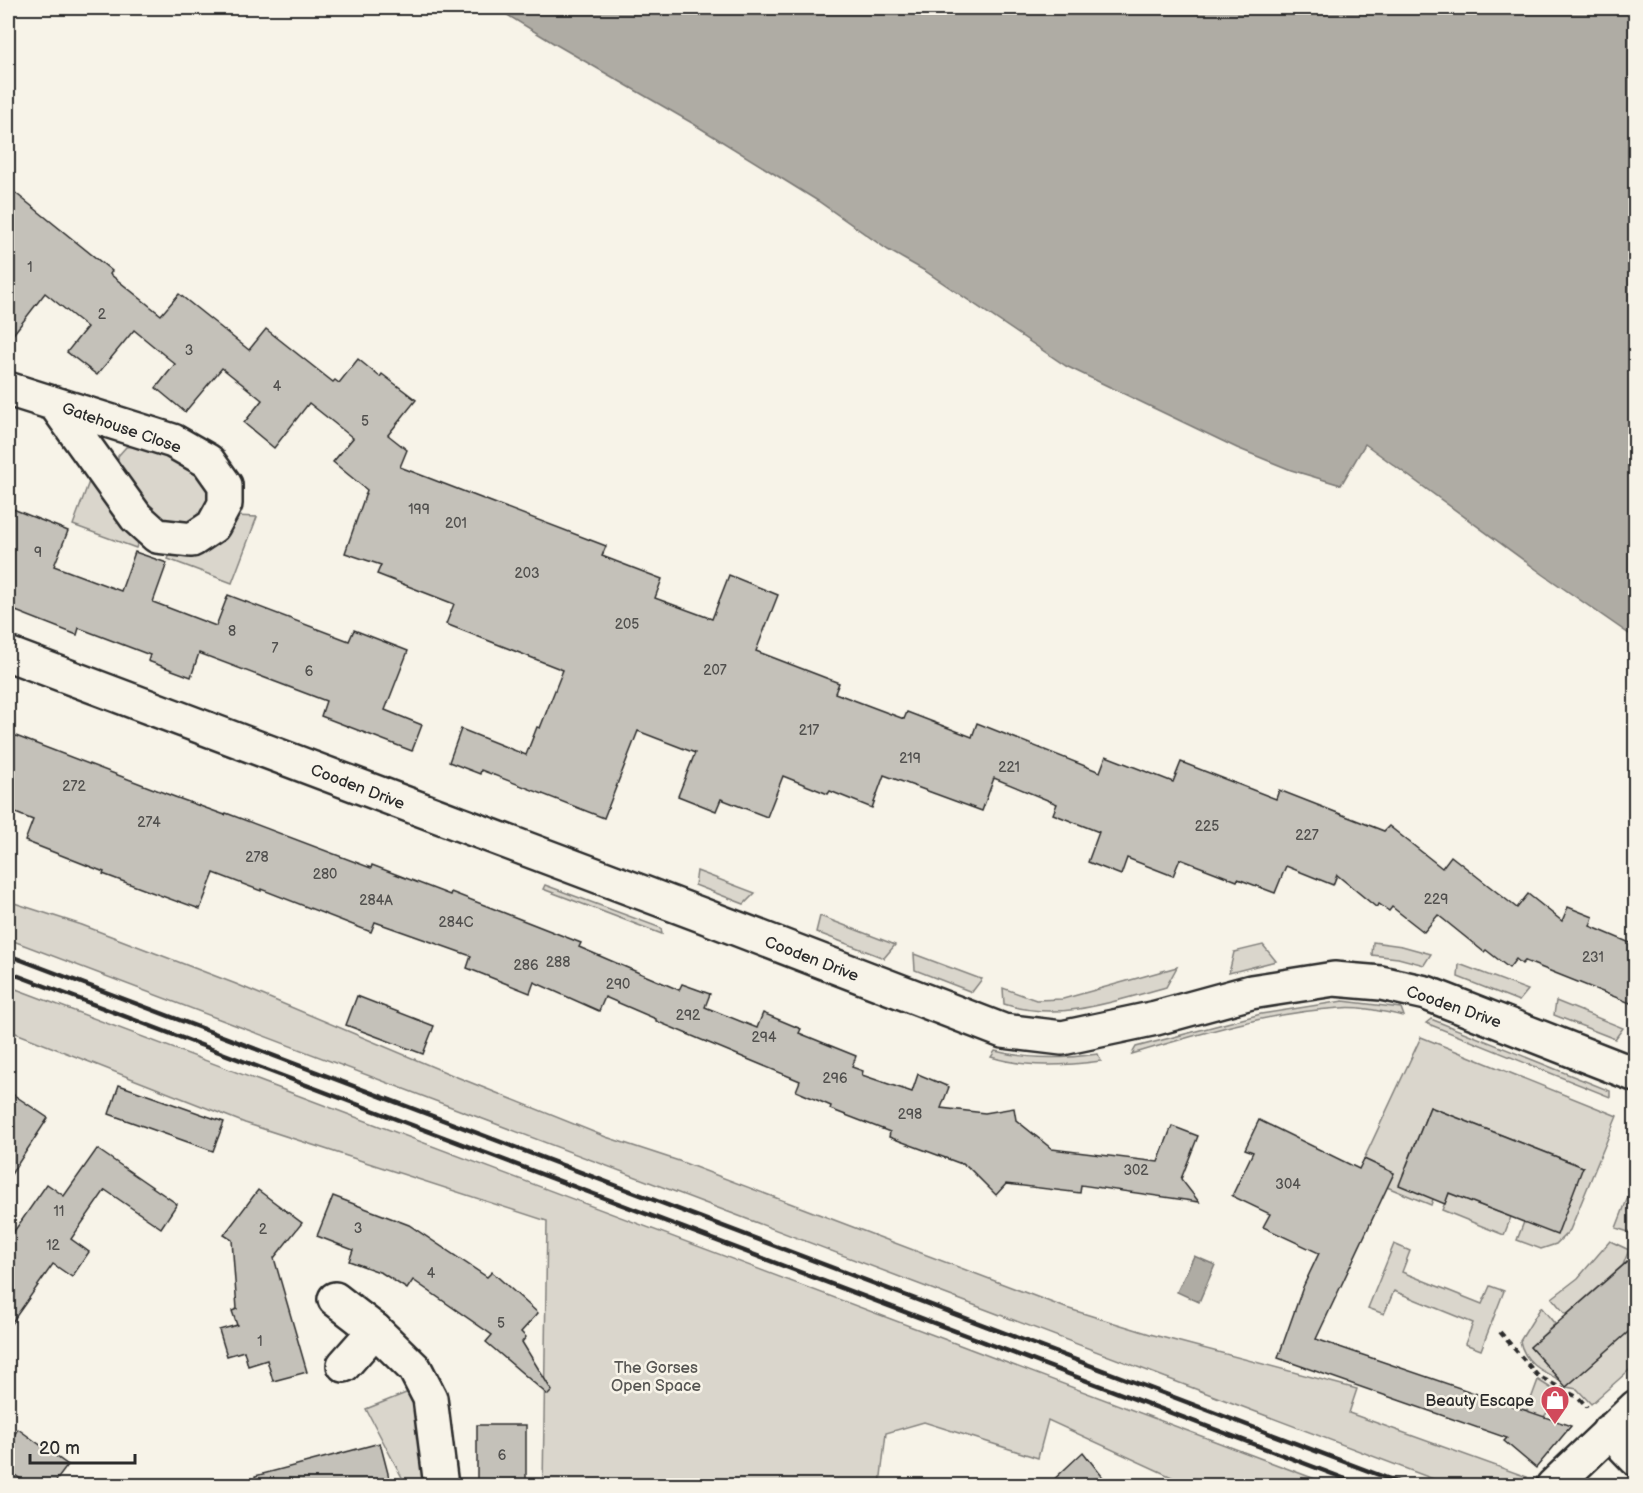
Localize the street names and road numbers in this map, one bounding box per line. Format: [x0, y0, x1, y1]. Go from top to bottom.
street label: Gatehouse Close [59, 399, 184, 458]
street label: Cooden Drive [308, 761, 408, 814]
street label: Cooden Drive [762, 933, 862, 986]
street label: Cooden Drive [1404, 982, 1504, 1033]

